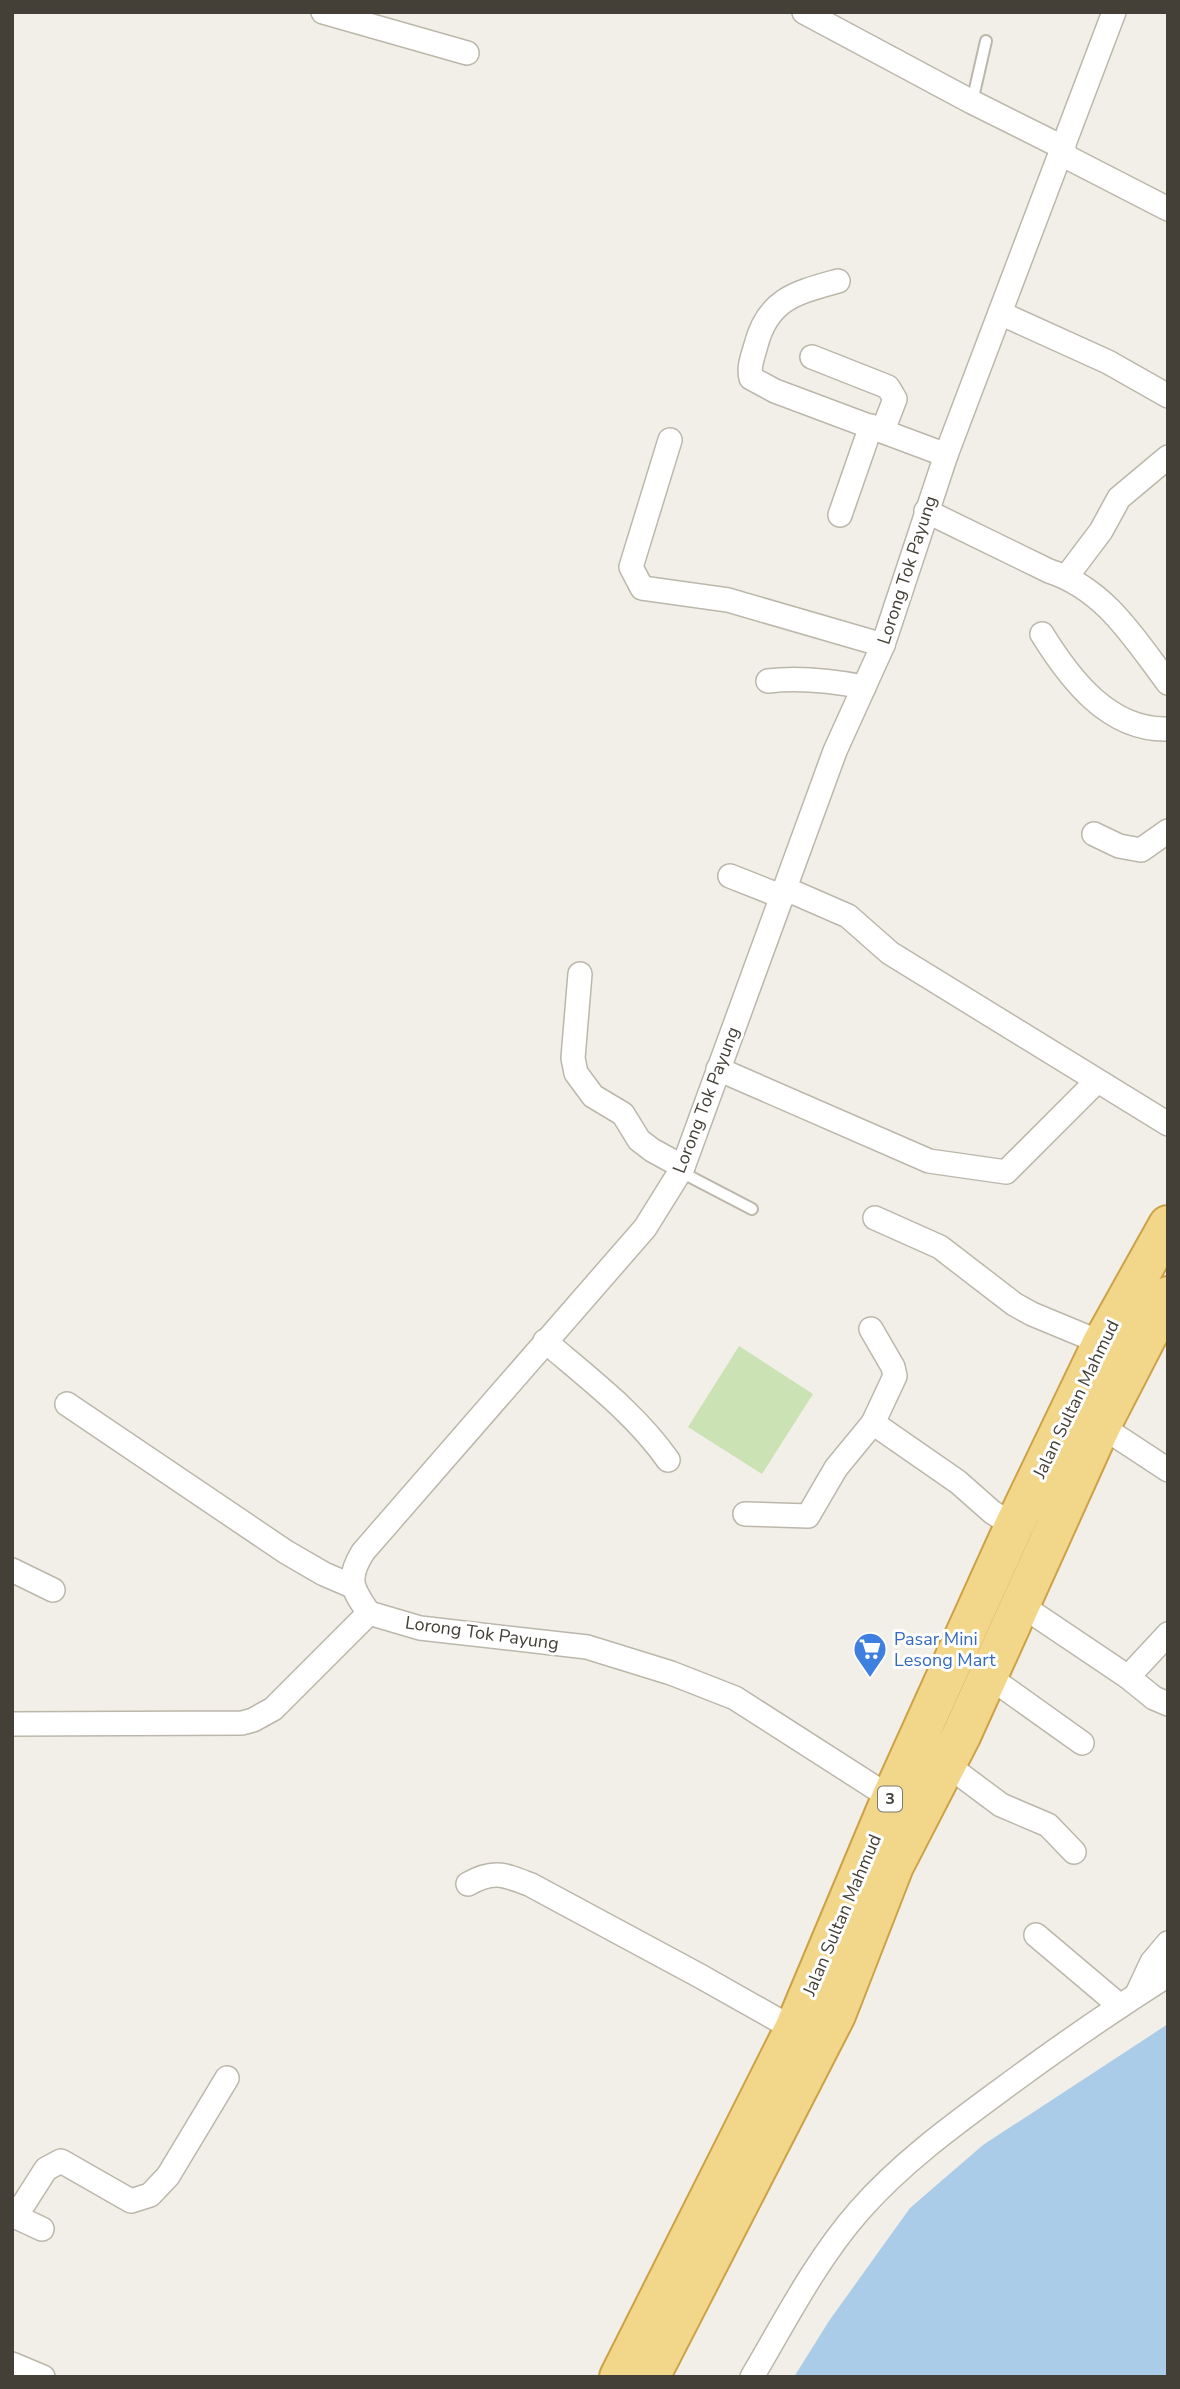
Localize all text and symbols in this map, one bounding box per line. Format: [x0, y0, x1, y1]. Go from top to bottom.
street label: Lorong Tok Payung [872, 493, 942, 647]
street label: Lorong Tok Payung [667, 1023, 745, 1177]
street label: Jalan Sultan Mahmud [1027, 1316, 1125, 1483]
street label: Lorong Tok Payung [404, 1610, 560, 1656]
place label: Pasar Mini Lesong Mart [894, 1627, 996, 1672]
supermarket icon: Pasar Mini Lesong Mart [851, 1630, 889, 1679]
road number: 3 [878, 1786, 902, 1812]
street label: Jalan Sultan Mahmud [797, 1831, 887, 2000]

